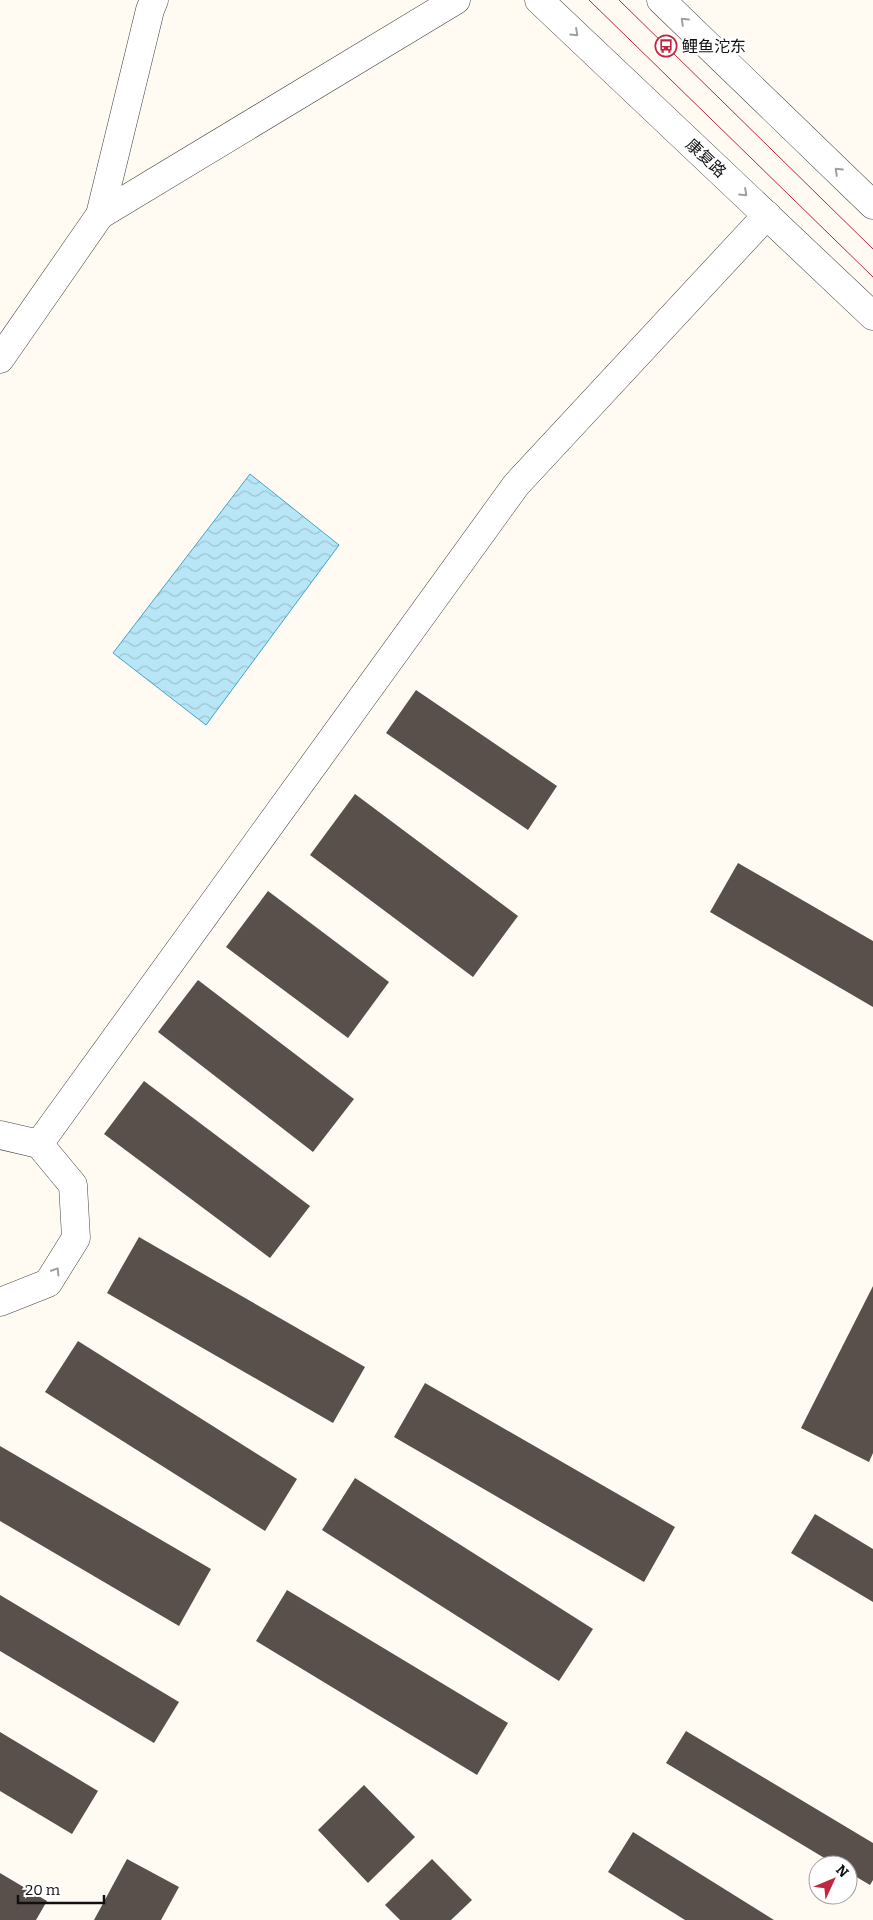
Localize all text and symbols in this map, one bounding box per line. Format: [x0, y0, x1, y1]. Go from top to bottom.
one-way arrow [681, 18, 690, 27]
one-way arrow [569, 28, 578, 37]
bus stop icon: 鲤鱼沱东 [654, 34, 678, 58]
place label: 鲤鱼沱东 [682, 37, 746, 56]
street label: 康复路 [682, 135, 730, 181]
one-way arrow [835, 168, 844, 177]
one-way arrow [738, 187, 747, 196]
one-way arrow [50, 1267, 59, 1276]
north arrow [808, 1855, 858, 1905]
text: N [832, 1862, 852, 1881]
scale bar [18, 1872, 104, 1904]
text: 20 m [25, 1881, 61, 1899]

